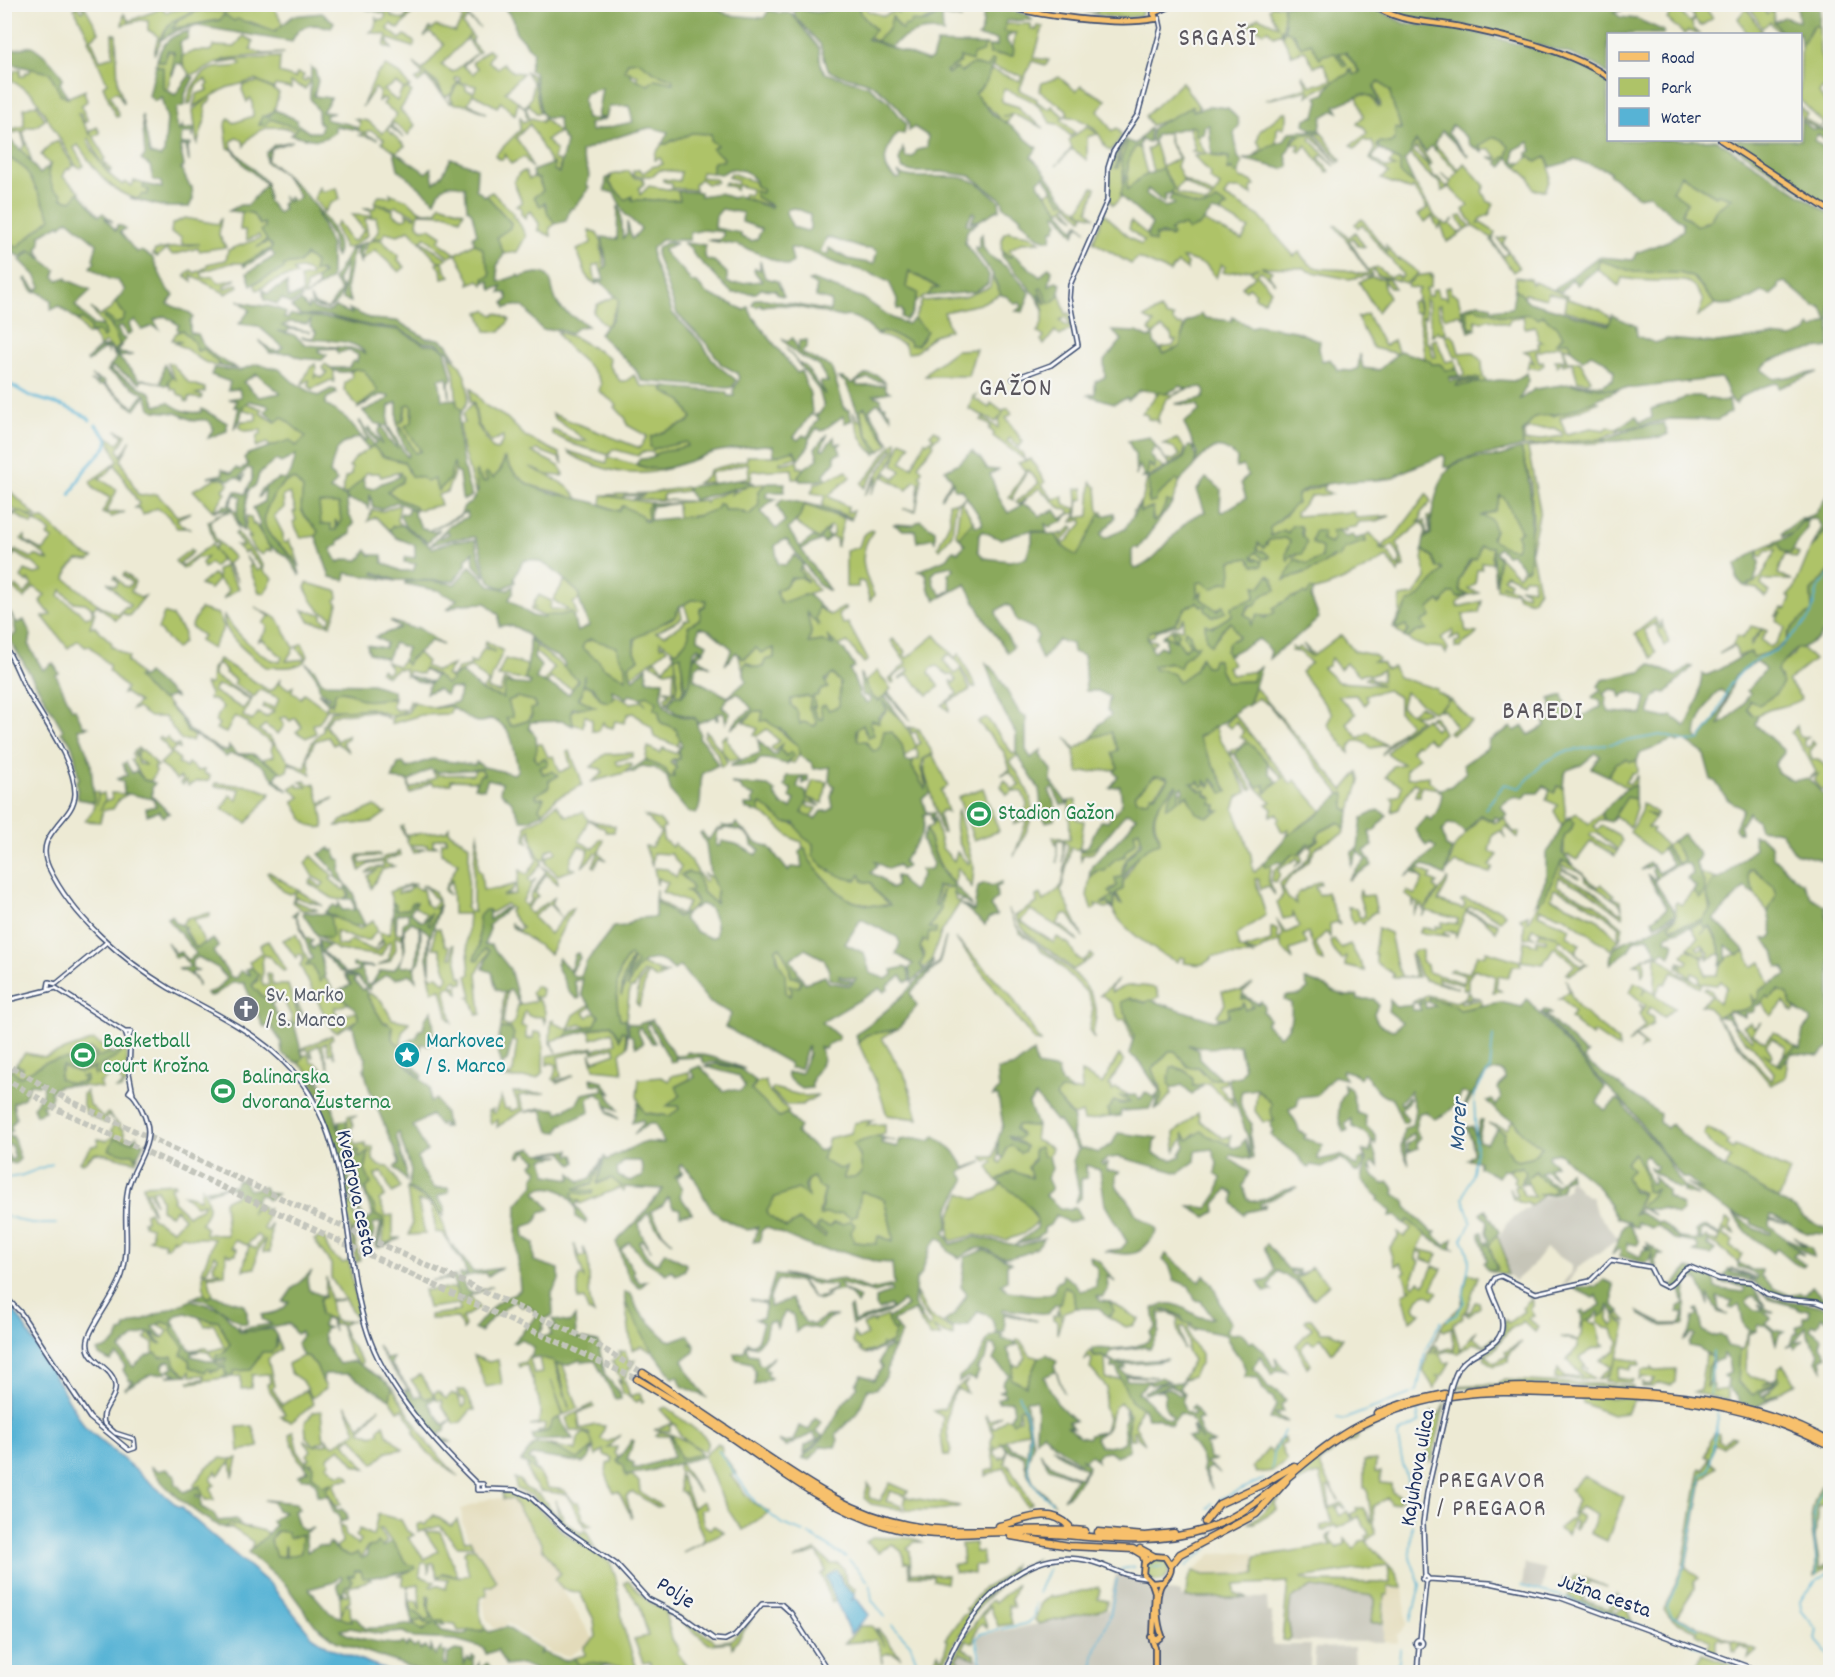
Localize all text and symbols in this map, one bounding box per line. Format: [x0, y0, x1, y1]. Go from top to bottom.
district label: SRGAŠI [1178, 21, 1258, 58]
legend [1607, 33, 1802, 141]
text: Road [1661, 47, 1695, 72]
text: Park [1661, 77, 1692, 102]
text: Water [1661, 107, 1701, 132]
district label: GAŽON [979, 371, 1053, 408]
district label: BAREDI [1502, 694, 1584, 731]
sports icon: Stadion Gažon [964, 799, 994, 829]
place label: Stadion Gažon [998, 799, 1114, 830]
place label: Sv. Marko / S. Marco [266, 981, 346, 1037]
church icon: Sv. Marko / S. Marco [231, 994, 261, 1024]
place label: Basketball court Krožna [103, 1027, 209, 1083]
place label: Markovec / S. Marco [426, 1027, 506, 1083]
sports icon: Basketball court Krožna [68, 1040, 98, 1070]
place icon: Markovec / S. Marco [392, 1040, 422, 1070]
place label: Balinarska dvorana Žusterna [242, 1063, 391, 1119]
sports icon: Balinarska dvorana Žusterna [208, 1076, 238, 1106]
water label: Morer [1442, 1095, 1479, 1152]
street label: Kvedrova cesta [327, 1127, 384, 1260]
street label: Kajuhova ulica [1393, 1407, 1445, 1529]
district label: PREGAVOR / PREGAOR [1437, 1465, 1547, 1527]
street label: Južna cesta [1553, 1567, 1655, 1628]
street label: Polje [650, 1570, 700, 1618]

